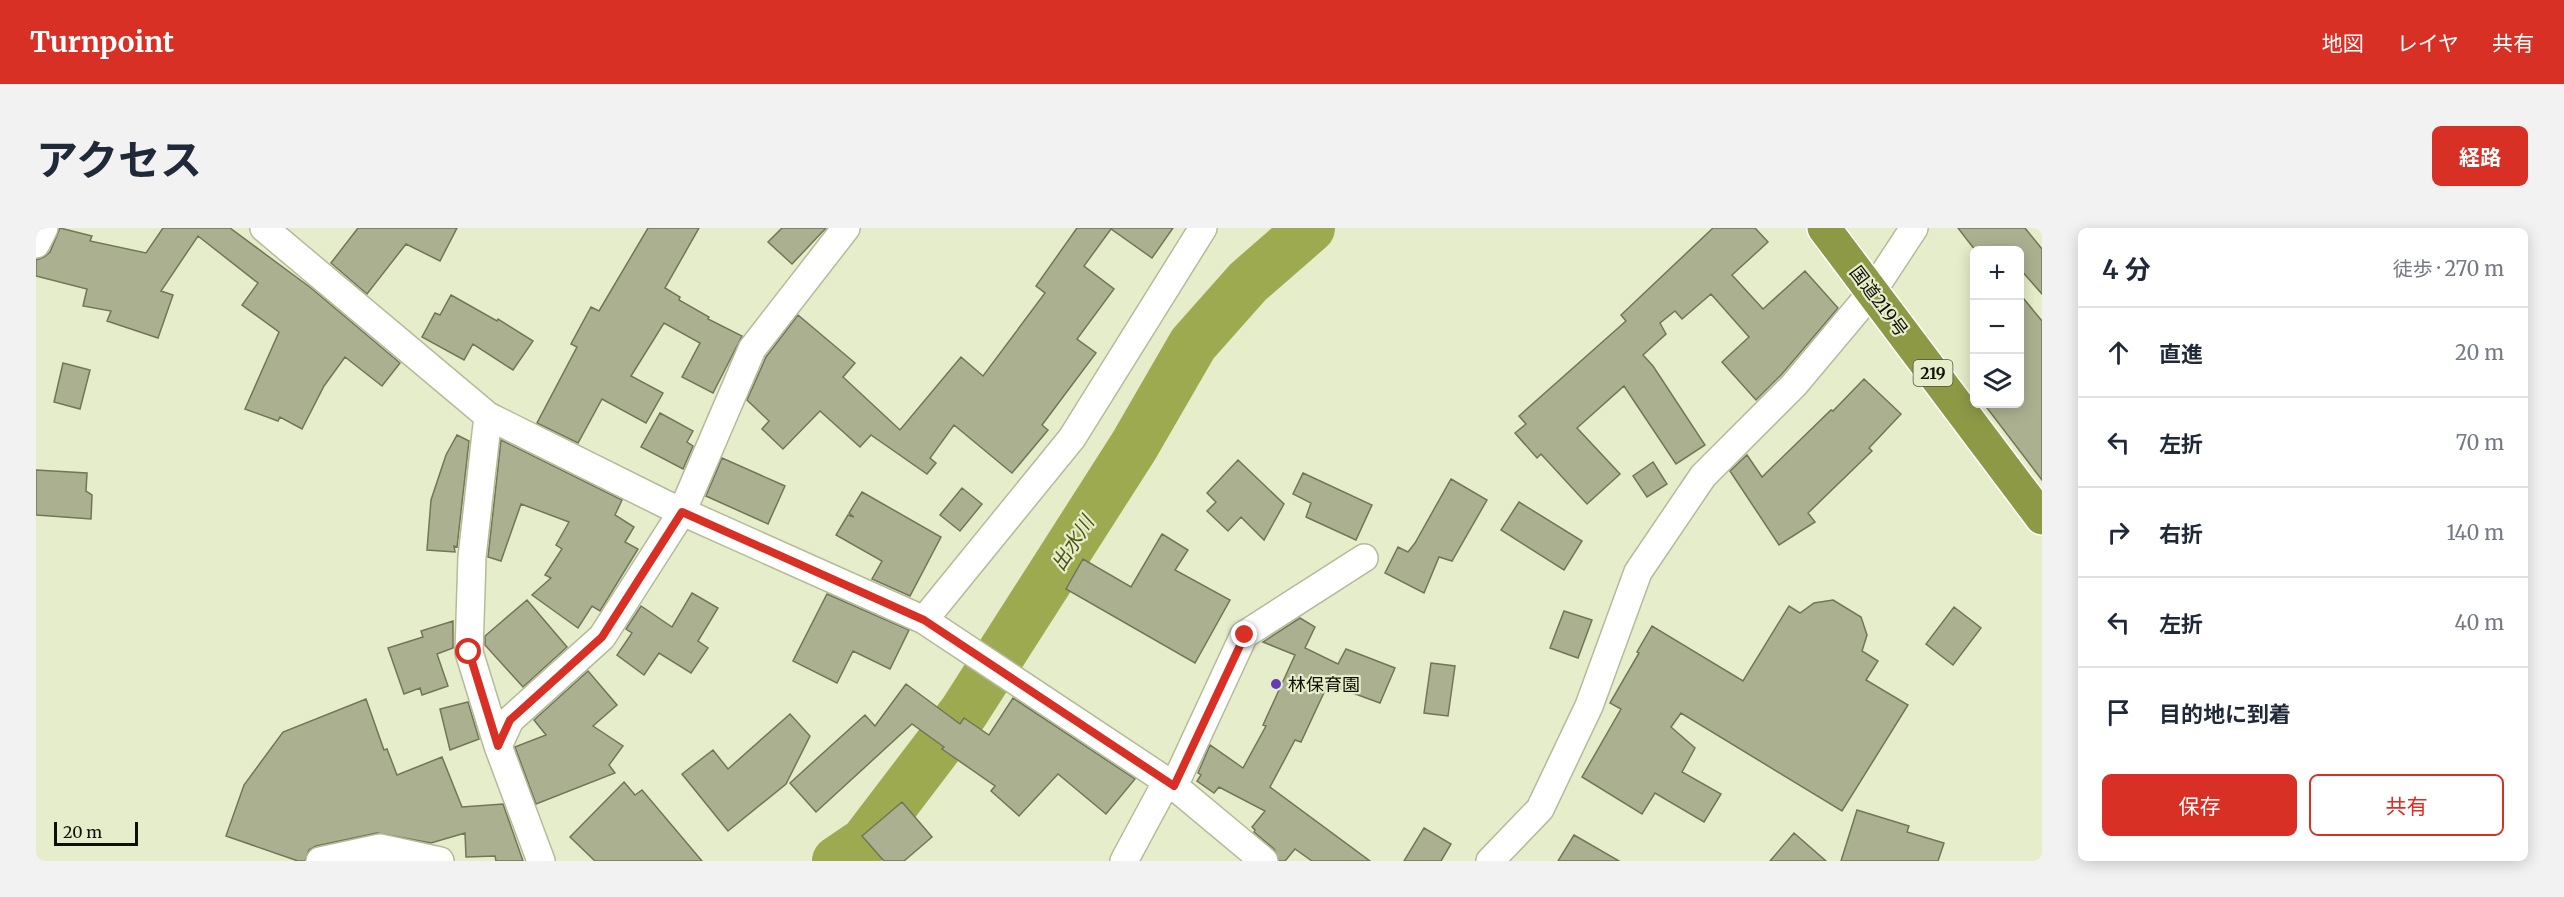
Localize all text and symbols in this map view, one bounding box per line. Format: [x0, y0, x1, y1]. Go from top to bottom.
text: Turnpoint [30, 24, 174, 60]
text: 地図 [2322, 30, 2364, 57]
text: レイヤ [2397, 30, 2459, 57]
text: 共有 [2492, 30, 2534, 57]
button: 経路 [2432, 126, 2528, 186]
text: アクセス [36, 134, 202, 186]
map controls [1970, 246, 2024, 408]
button: + [1970, 246, 2024, 300]
text: 4 分 [2102, 253, 2151, 286]
text: 徒歩 · 270 m [2393, 256, 2504, 281]
street label: 国道219号 [1845, 261, 1913, 341]
button: − [1970, 300, 2024, 354]
icon: ahead [2102, 336, 2135, 369]
text: 直進 [2159, 340, 2203, 368]
text: 20 m [2455, 340, 2504, 365]
button: layers [1970, 354, 2024, 408]
road number: 219 [1914, 360, 1952, 386]
icon: left [2102, 426, 2135, 459]
text: 左折 [2159, 430, 2203, 458]
text: 70 m [2456, 430, 2504, 455]
water label: 出水川 [1045, 509, 1100, 575]
icon: right [2102, 516, 2135, 549]
text: 右折 [2159, 520, 2203, 548]
text: 140 m [2447, 520, 2504, 545]
icon: left [2102, 606, 2135, 639]
text: 左折 [2159, 610, 2203, 638]
text: 40 m [2454, 610, 2504, 635]
route end [1231, 621, 1257, 647]
route start [455, 638, 481, 664]
place label: 林保育園 [1288, 673, 1360, 696]
marker: 林保育園 [1269, 677, 1283, 691]
icon: arrive [2102, 696, 2135, 729]
text: 目的地に到着 [2159, 700, 2291, 728]
button: 保存 [2102, 774, 2297, 836]
button: 共有 [2309, 774, 2504, 836]
scale bar [54, 819, 138, 846]
text: 20 m [63, 822, 102, 842]

